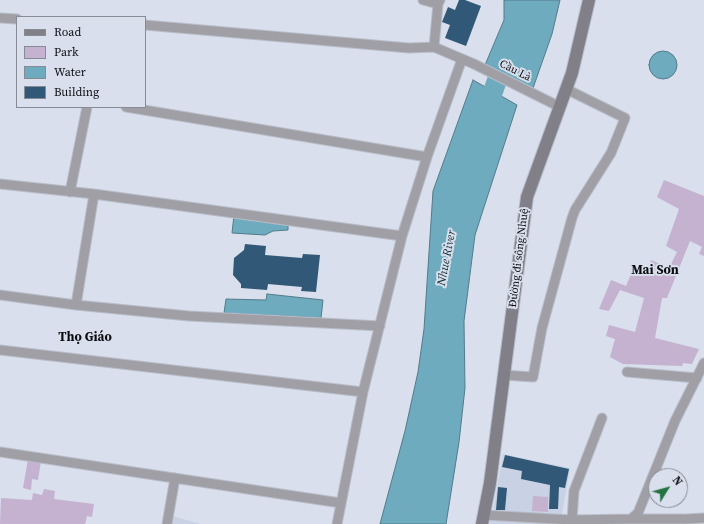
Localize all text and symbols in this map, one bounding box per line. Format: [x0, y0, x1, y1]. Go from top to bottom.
legend [16, 16, 146, 108]
text: Road [54, 24, 81, 40]
text: Park [54, 44, 79, 60]
street label: Cầu Là [497, 57, 533, 85]
text: Water [54, 64, 86, 80]
text: Building [54, 84, 99, 100]
street label: Đường đi sông Nhuệ [506, 208, 532, 308]
water label: Nhue River [435, 229, 459, 287]
district label: Mai Sơn [631, 263, 679, 279]
district label: Thọ Giáo [58, 330, 112, 346]
north arrow [648, 468, 688, 508]
text: N [669, 473, 686, 489]

